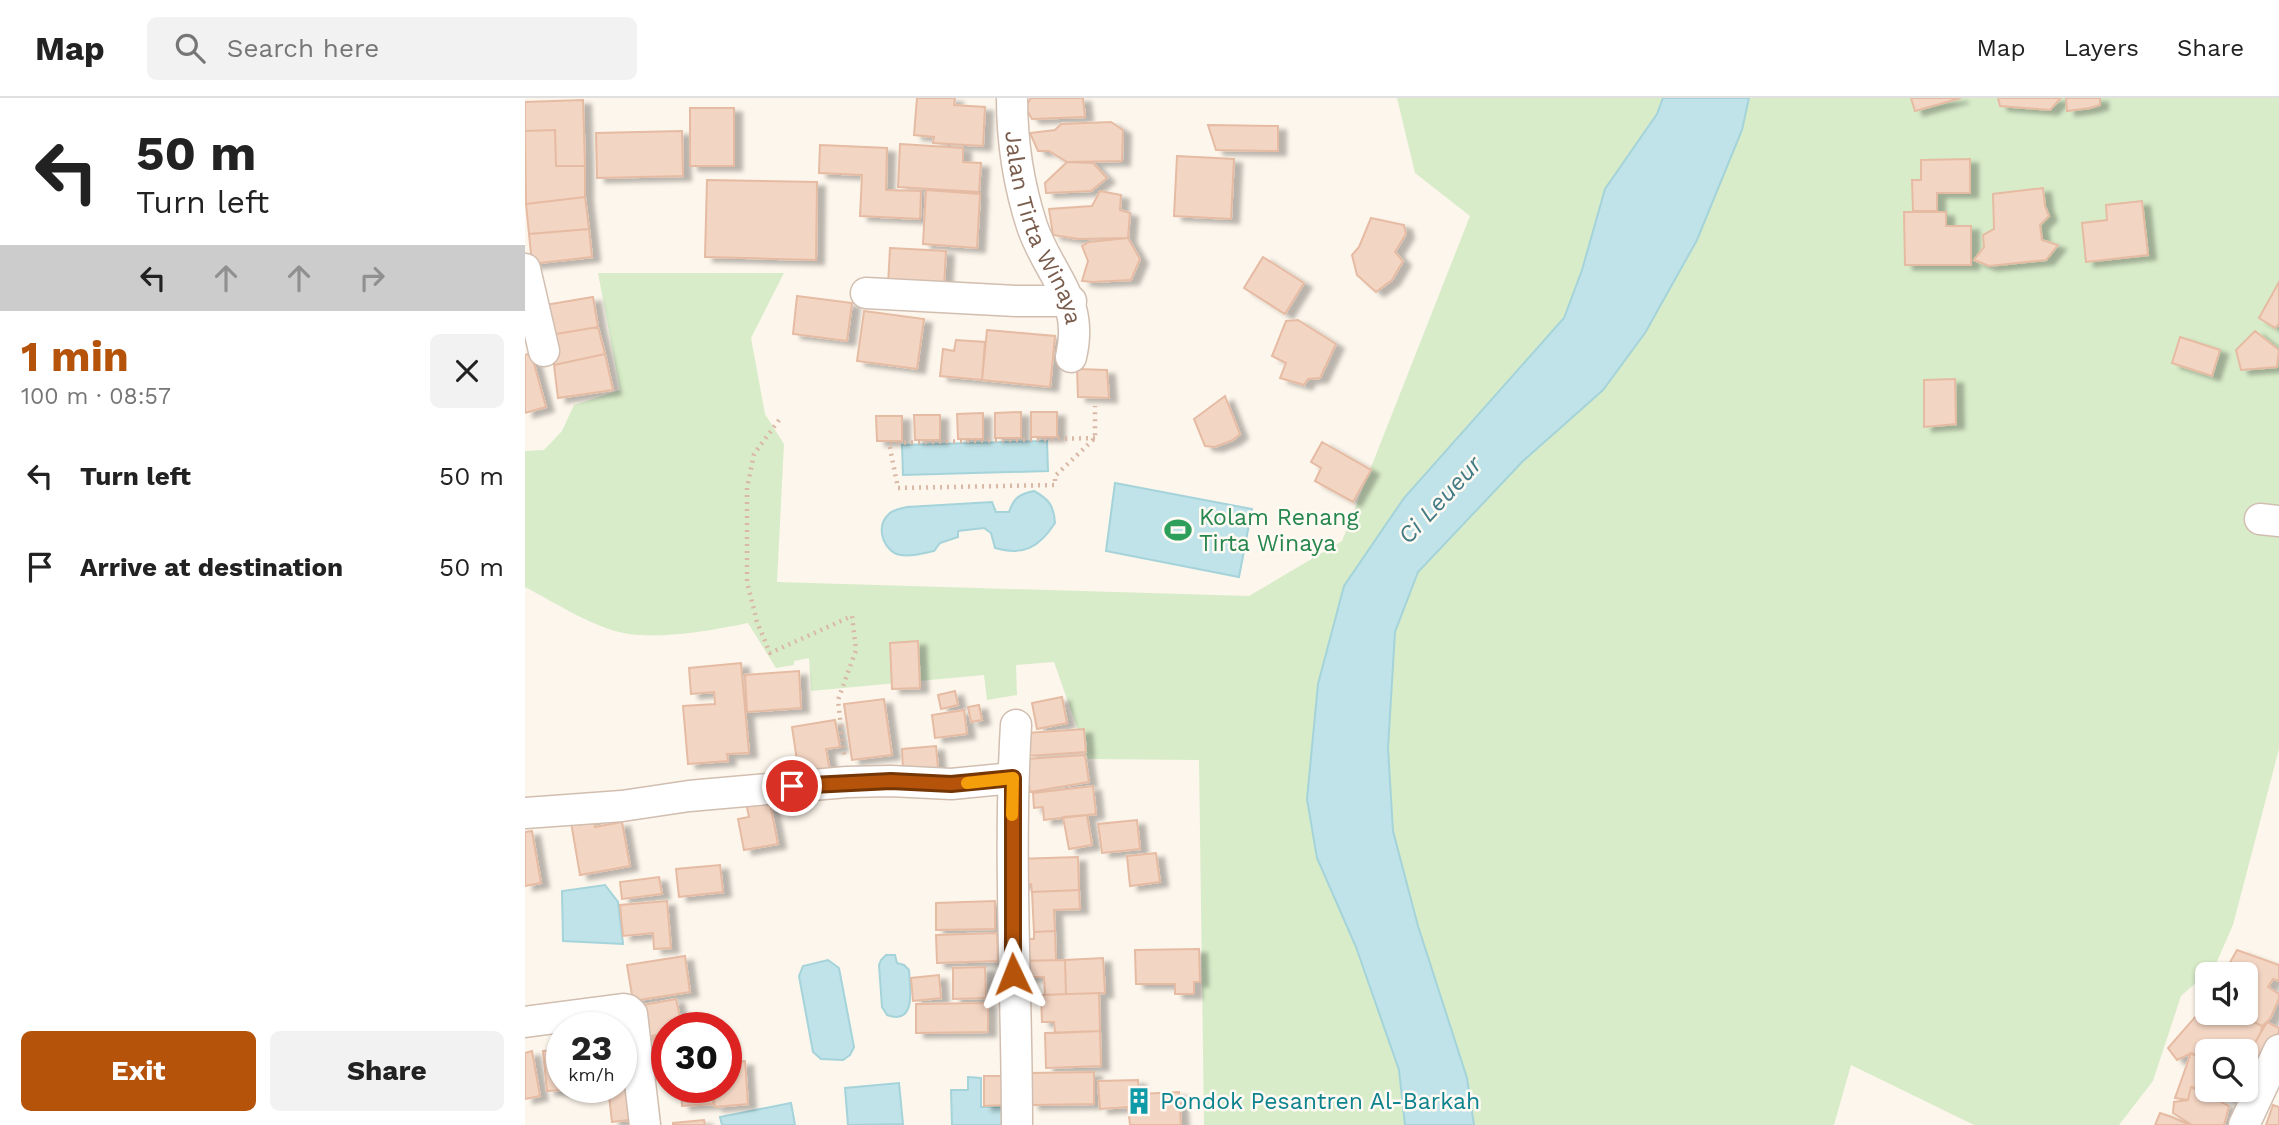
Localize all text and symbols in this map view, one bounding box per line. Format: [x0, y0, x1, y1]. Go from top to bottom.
search box [147, 17, 637, 80]
text: Map [35, 29, 105, 68]
icon: search [171, 29, 209, 67]
text: Search here [227, 33, 379, 63]
text: Map [1977, 34, 2025, 62]
text: Layers [2063, 34, 2139, 62]
text: Share [2177, 34, 2244, 62]
text: 50 m [136, 124, 256, 182]
icon: left [21, 126, 112, 217]
street label: Jalan Tirta Winaya [999, 130, 1087, 326]
text: Turn left [136, 183, 269, 221]
icon: left [134, 259, 172, 297]
icon: ahead [207, 259, 245, 297]
icon: ahead [280, 259, 318, 297]
icon: right [353, 259, 391, 297]
text: 1 min [21, 332, 129, 381]
button: close [430, 334, 504, 408]
text: 100 m · 08:57 [21, 383, 171, 410]
water label: Ci Leueur [1392, 449, 1489, 550]
icon: left [21, 457, 59, 495]
text: Turn left [80, 461, 191, 491]
text: 50 m [439, 461, 504, 491]
place label: Kolam Renang Tirta Winaya [1199, 504, 1359, 557]
sports icon: Kolam Renang Tirta Winaya [1163, 515, 1193, 545]
icon: arrive [21, 548, 59, 586]
text: Arrive at destination [80, 552, 343, 582]
text: 50 m [439, 552, 504, 582]
pin [762, 756, 822, 816]
icon: arrive [773, 767, 811, 805]
position arrow [976, 937, 1050, 1011]
map controls [2195, 962, 2258, 1102]
button: sound [2195, 962, 2258, 1025]
speed limit sign: 30 [651, 1012, 742, 1103]
text: 23 [571, 1027, 612, 1069]
button: Exit [21, 1031, 256, 1111]
button: Share [270, 1031, 504, 1111]
button: search [2195, 1039, 2258, 1102]
text: km/h [568, 1064, 615, 1085]
building icon: Pondok Pesantren Al-Barkah [1124, 1086, 1154, 1116]
place label: Pondok Pesantren Al-Barkah [1160, 1088, 1480, 1115]

